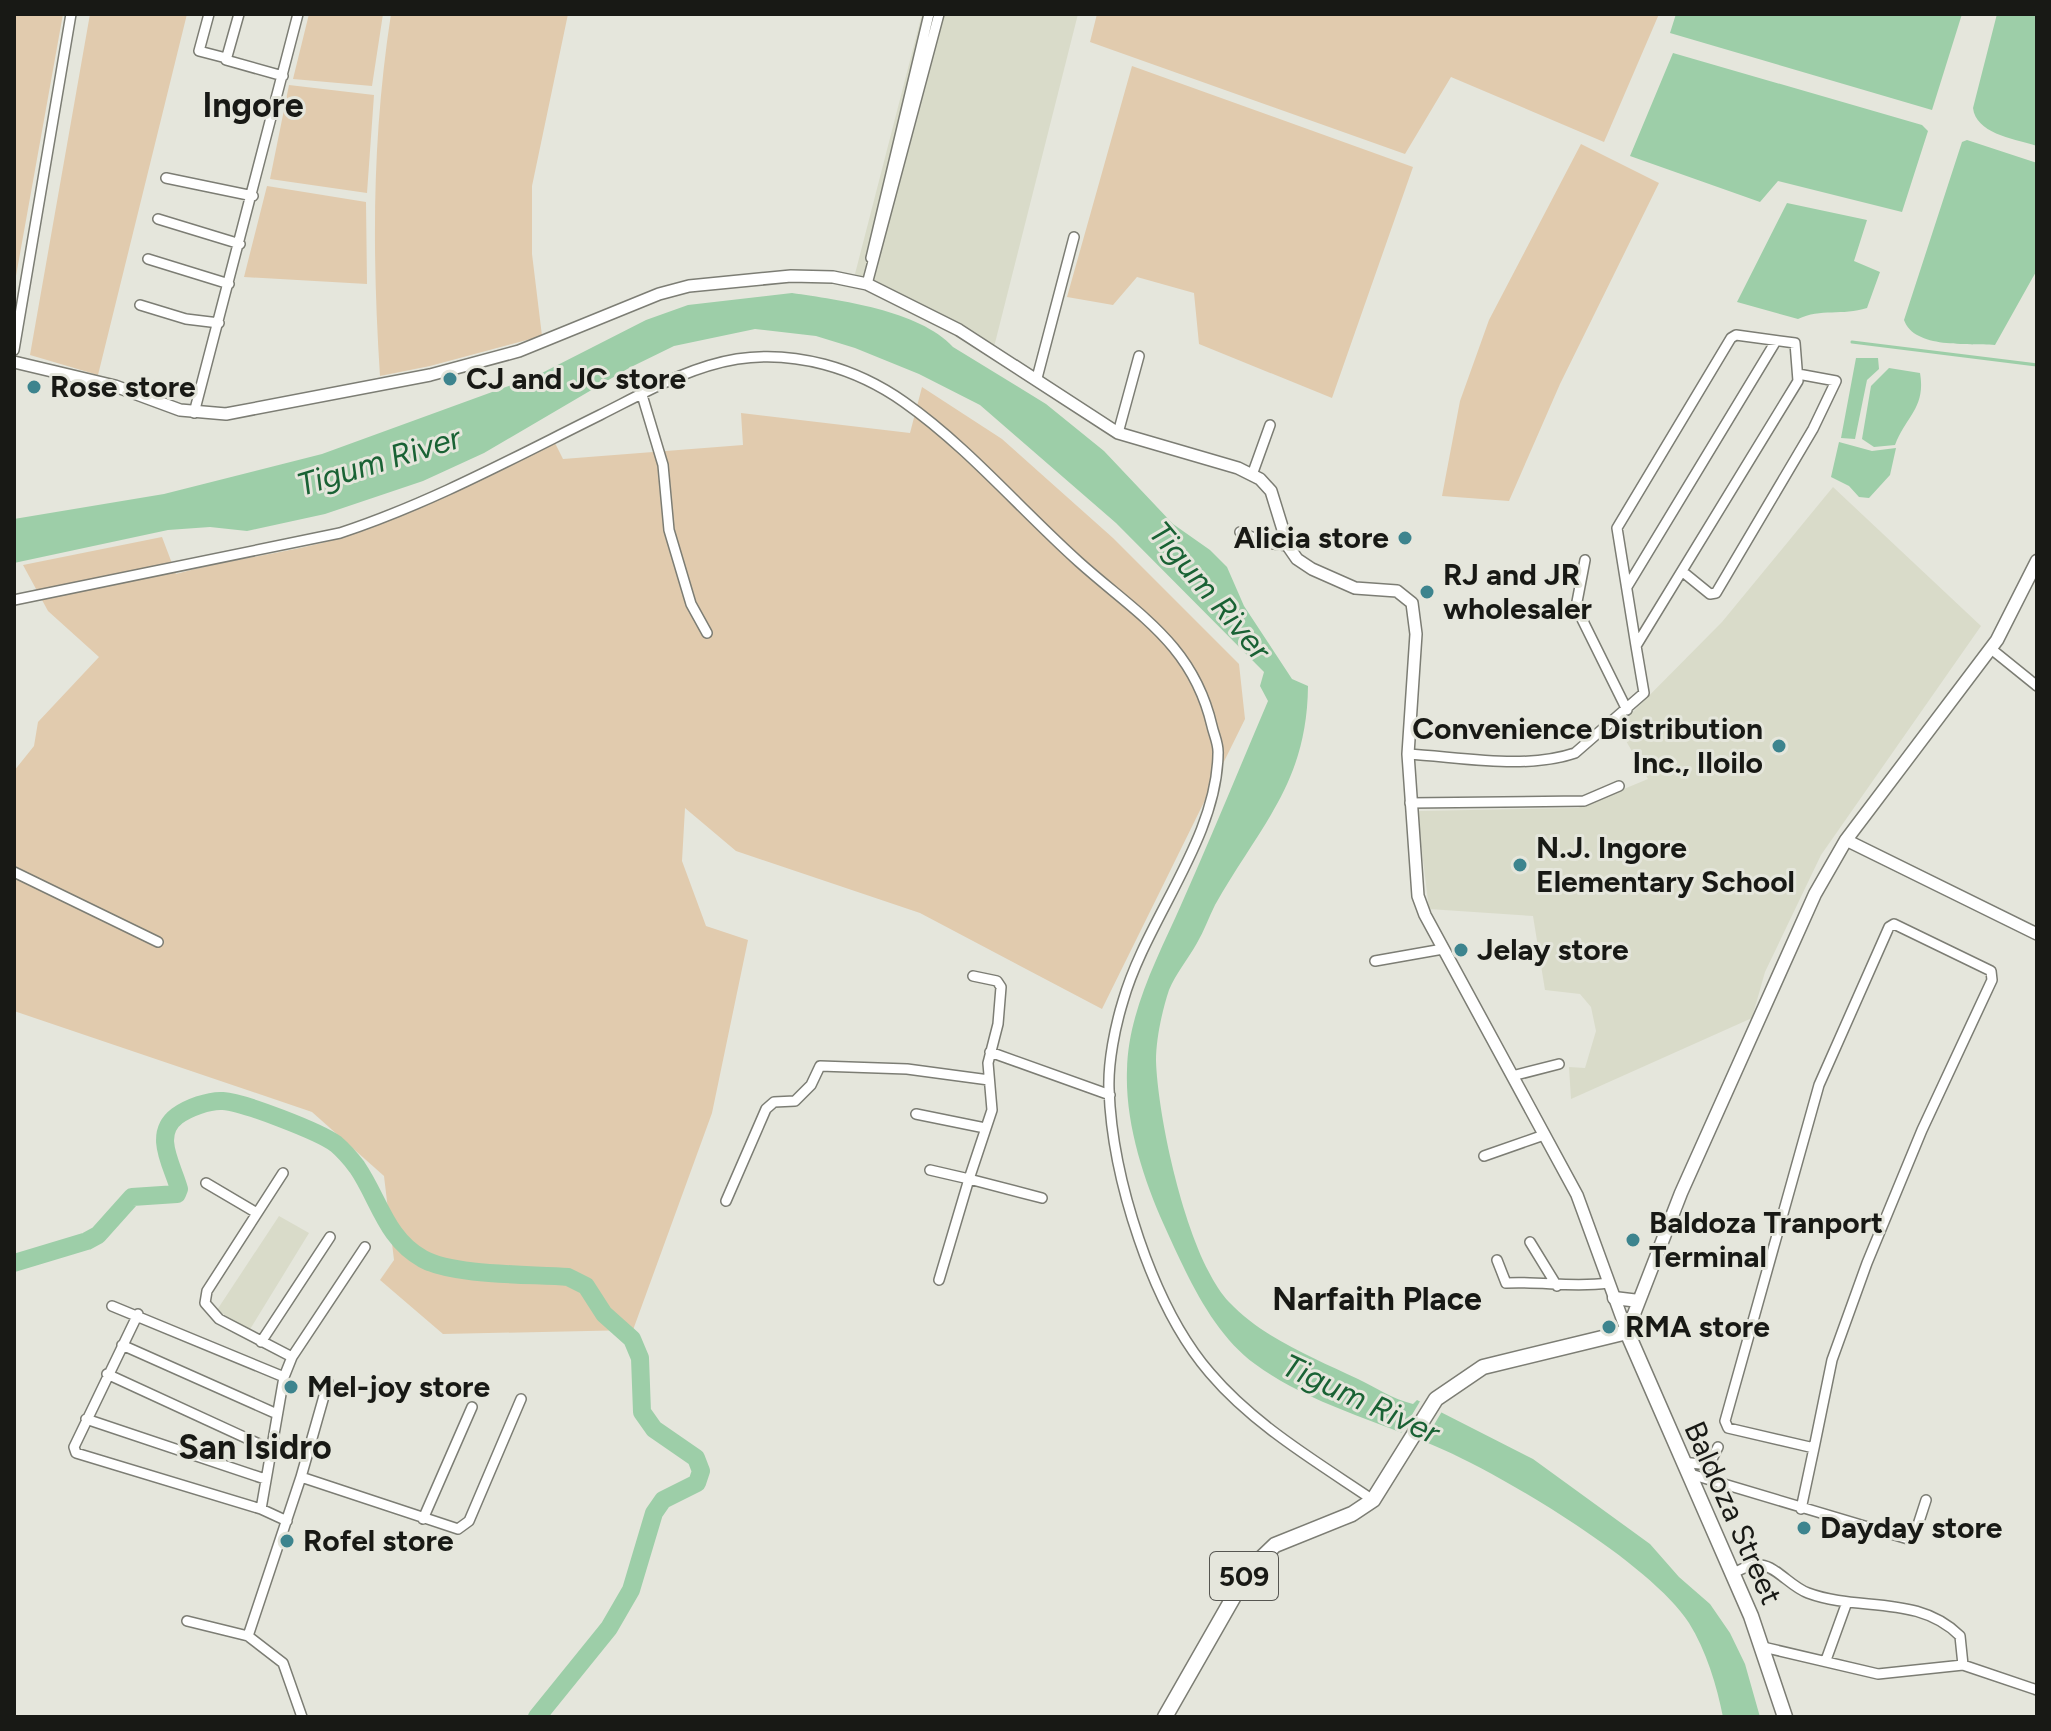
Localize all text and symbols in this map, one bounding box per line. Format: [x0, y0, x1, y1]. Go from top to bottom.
district label: Ingore [202, 85, 304, 126]
place label: CJ and JC store [466, 360, 686, 397]
place label: Rose store [50, 368, 196, 405]
marker: CJ and JC store [441, 370, 459, 388]
marker: Rose store [25, 378, 43, 396]
water label: Tigum River [293, 418, 466, 504]
water label: Tigum River [1141, 514, 1280, 669]
place label: Alicia store [1234, 519, 1389, 556]
marker: Alicia store [1396, 529, 1414, 547]
place label: RJ and JR wholesaler [1443, 556, 1592, 627]
marker: RJ and JR wholesaler [1418, 583, 1436, 601]
place label: Convenience Distribution Inc., Iloilo [1412, 710, 1763, 781]
marker: Convenience Distribution Inc., Iloilo [1770, 737, 1788, 755]
place label: N.J. Ingore Elementary School [1536, 829, 1795, 900]
marker: N.J. Ingore Elementary School [1511, 856, 1529, 874]
place label: Jelay store [1477, 931, 1629, 968]
marker: Jelay store [1452, 941, 1470, 959]
place label: Baldoza Tranport Terminal [1649, 1204, 1883, 1275]
marker: Baldoza Tranport Terminal [1624, 1231, 1642, 1249]
district label: Narfaith Place [1272, 1280, 1482, 1318]
place label: RMA store [1625, 1308, 1770, 1345]
marker: RMA store [1600, 1318, 1618, 1336]
water label: Tigum River [1276, 1346, 1447, 1452]
place label: Mel-joy store [307, 1368, 490, 1405]
marker: Mel-joy store [282, 1378, 300, 1396]
street label: Baldoza Street [1677, 1415, 1790, 1610]
district label: San Isidro [178, 1427, 332, 1468]
place label: Dayday store [1820, 1509, 2003, 1546]
marker: Dayday store [1795, 1519, 1813, 1537]
place label: Rofel store [303, 1522, 454, 1559]
marker: Rofel store [278, 1532, 296, 1550]
road number: 509 [1210, 1552, 1278, 1600]

